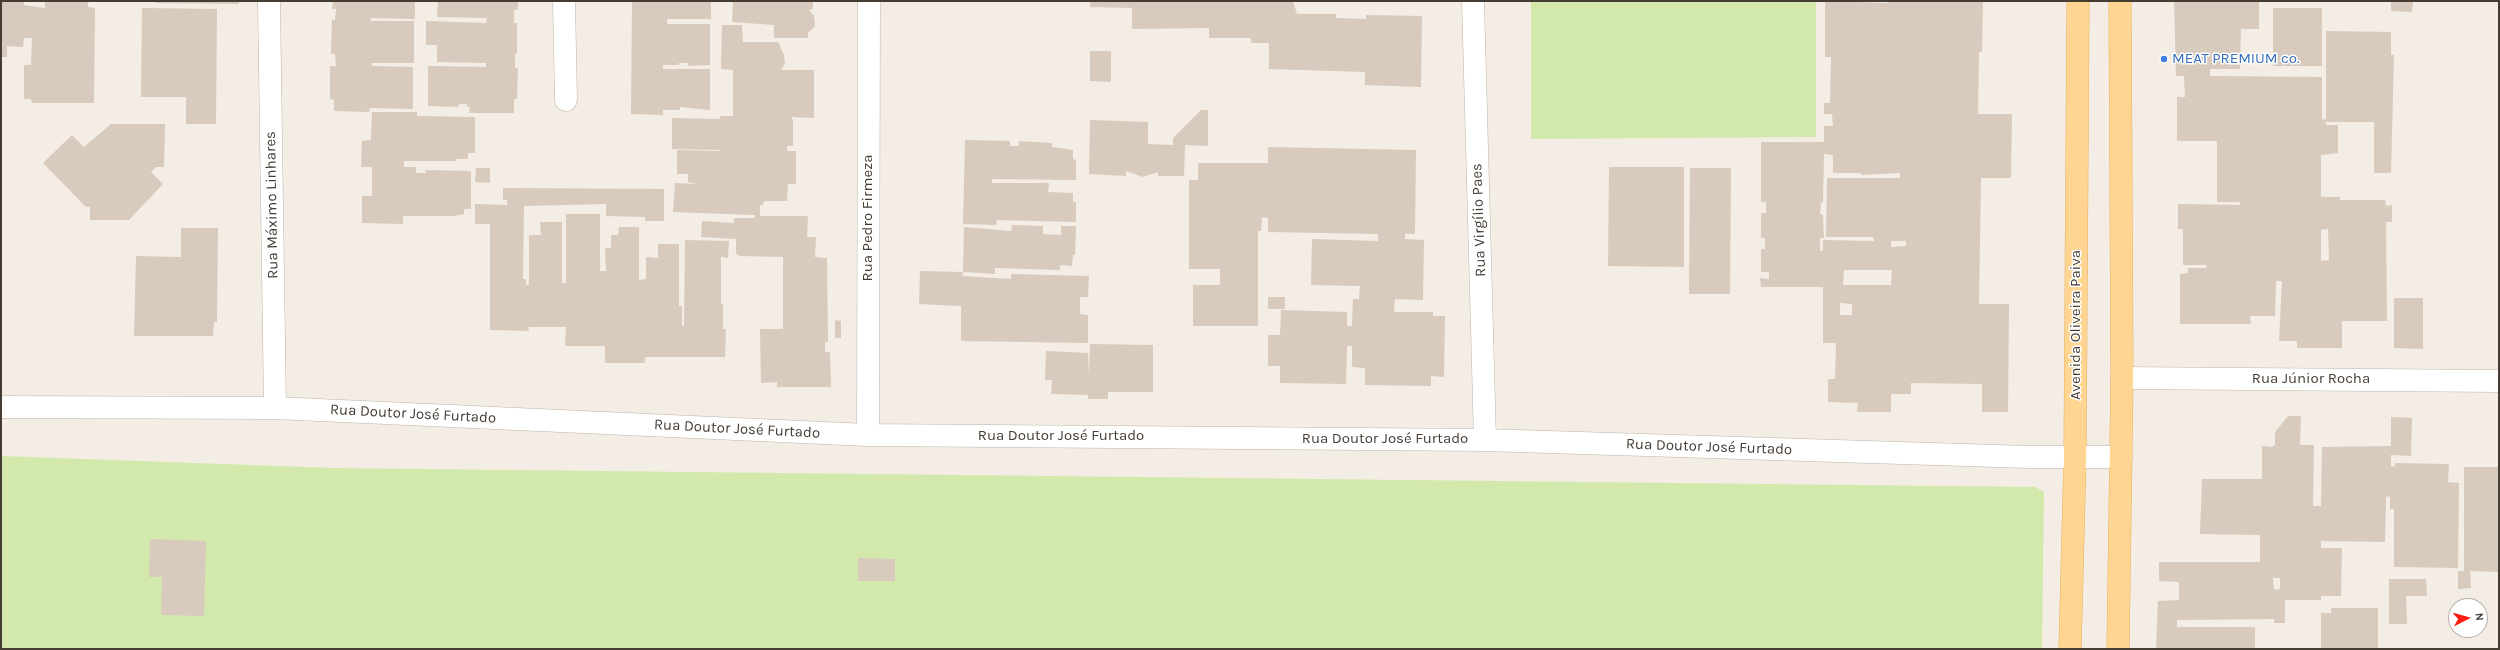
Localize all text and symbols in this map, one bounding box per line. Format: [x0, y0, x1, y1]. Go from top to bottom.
place label: MEAT PREMIUM co. [2172, 50, 2300, 68]
marker: MEAT PREMIUM co. [2159, 54, 2169, 64]
street label: Rua Máximo Linhares [262, 131, 282, 279]
street label: Rua Pedro Firmeza [859, 154, 877, 282]
street label: Rua Virgílio Paes [1468, 163, 1490, 277]
street label: Avenida Oliveira Paiva [2067, 250, 2085, 400]
street label: Rua Júnior Rocha [2252, 370, 2370, 388]
street label: Rua Doutor José Furtado [329, 401, 497, 427]
street label: Rua Doutor José Furtado [653, 416, 821, 442]
street label: Rua Doutor José Furtado [978, 427, 1144, 445]
street label: Rua Doutor José Furtado [1302, 430, 1468, 448]
street label: Rua Doutor José Furtado [1625, 435, 1793, 459]
north arrow [2448, 598, 2488, 638]
text: N [2473, 612, 2486, 621]

